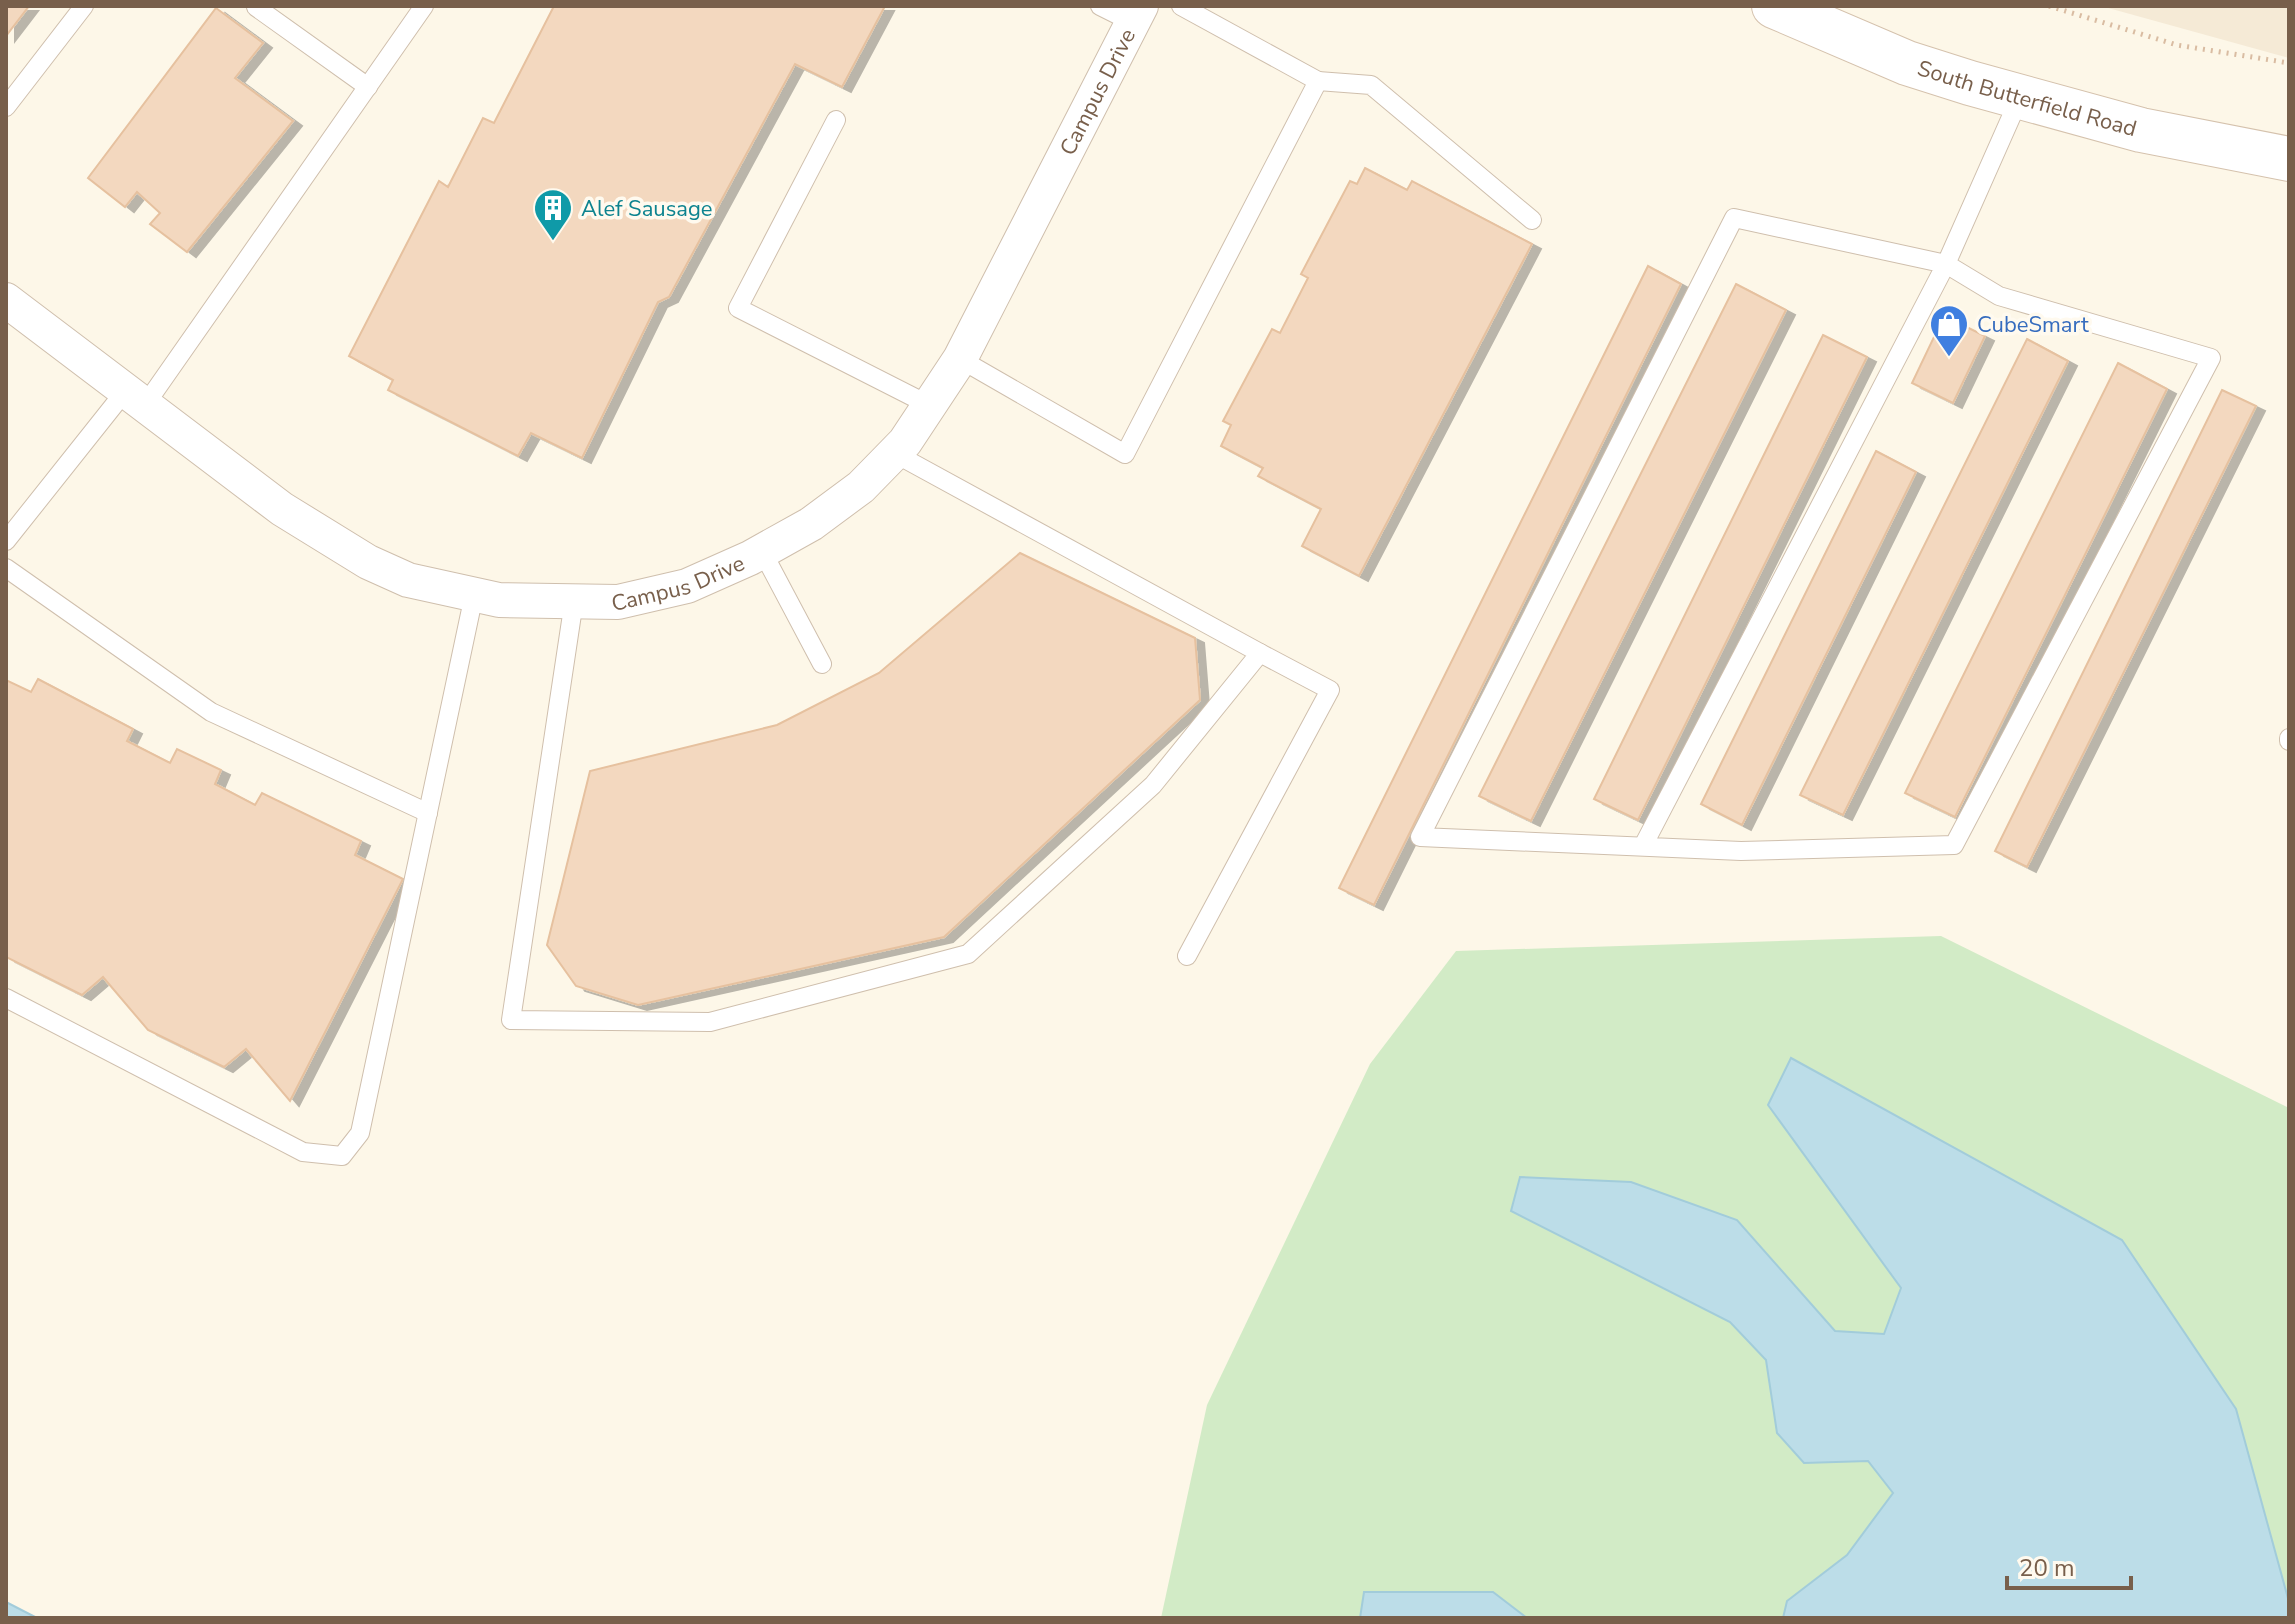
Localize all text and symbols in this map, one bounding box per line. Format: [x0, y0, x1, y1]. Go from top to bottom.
street label: Campus Drive [1053, 24, 1143, 161]
street label: South Butterfield Road [1914, 53, 2140, 144]
building icon: Alef Sausage [532, 187, 574, 242]
place label: Alef Sausage [581, 194, 713, 224]
shop icon: CubeSmart [1928, 303, 1970, 358]
place label: CubeSmart [1977, 310, 2089, 340]
street label: Campus Drive [608, 548, 749, 619]
scale bar [2007, 1540, 2131, 1590]
text: 20 m [2019, 1552, 2075, 1584]

